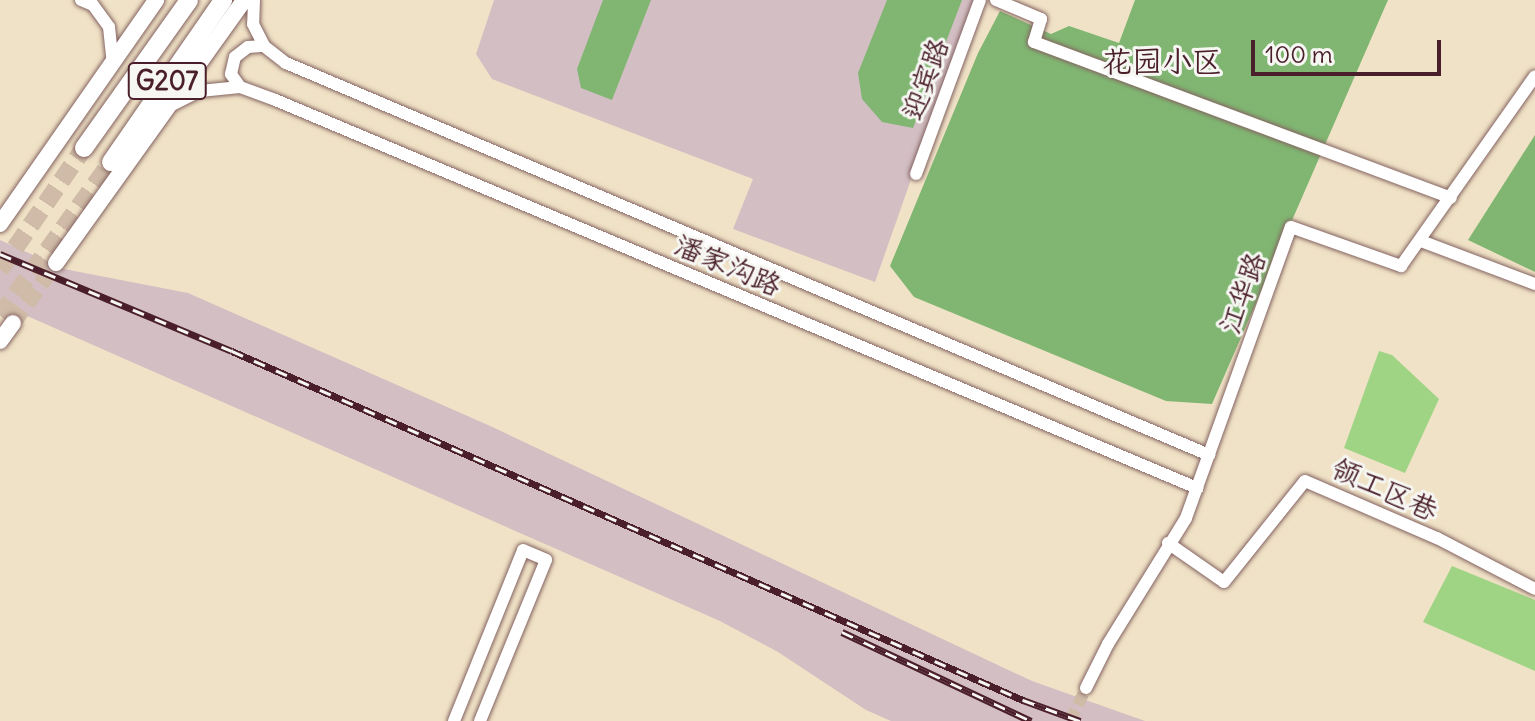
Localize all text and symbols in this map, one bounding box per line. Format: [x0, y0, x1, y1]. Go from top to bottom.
scale bar [1255, 24, 1445, 74]
street label: 迎宾路 [895, 34, 955, 124]
text: 100 m [1265, 39, 1333, 69]
district label: 花园小区 [1102, 43, 1222, 79]
road number: G207 [127, 59, 207, 103]
street label: 潘家沟路 [670, 228, 786, 302]
street label: 江华路 [1212, 248, 1272, 338]
street label: 领工区巷 [1327, 451, 1443, 527]

